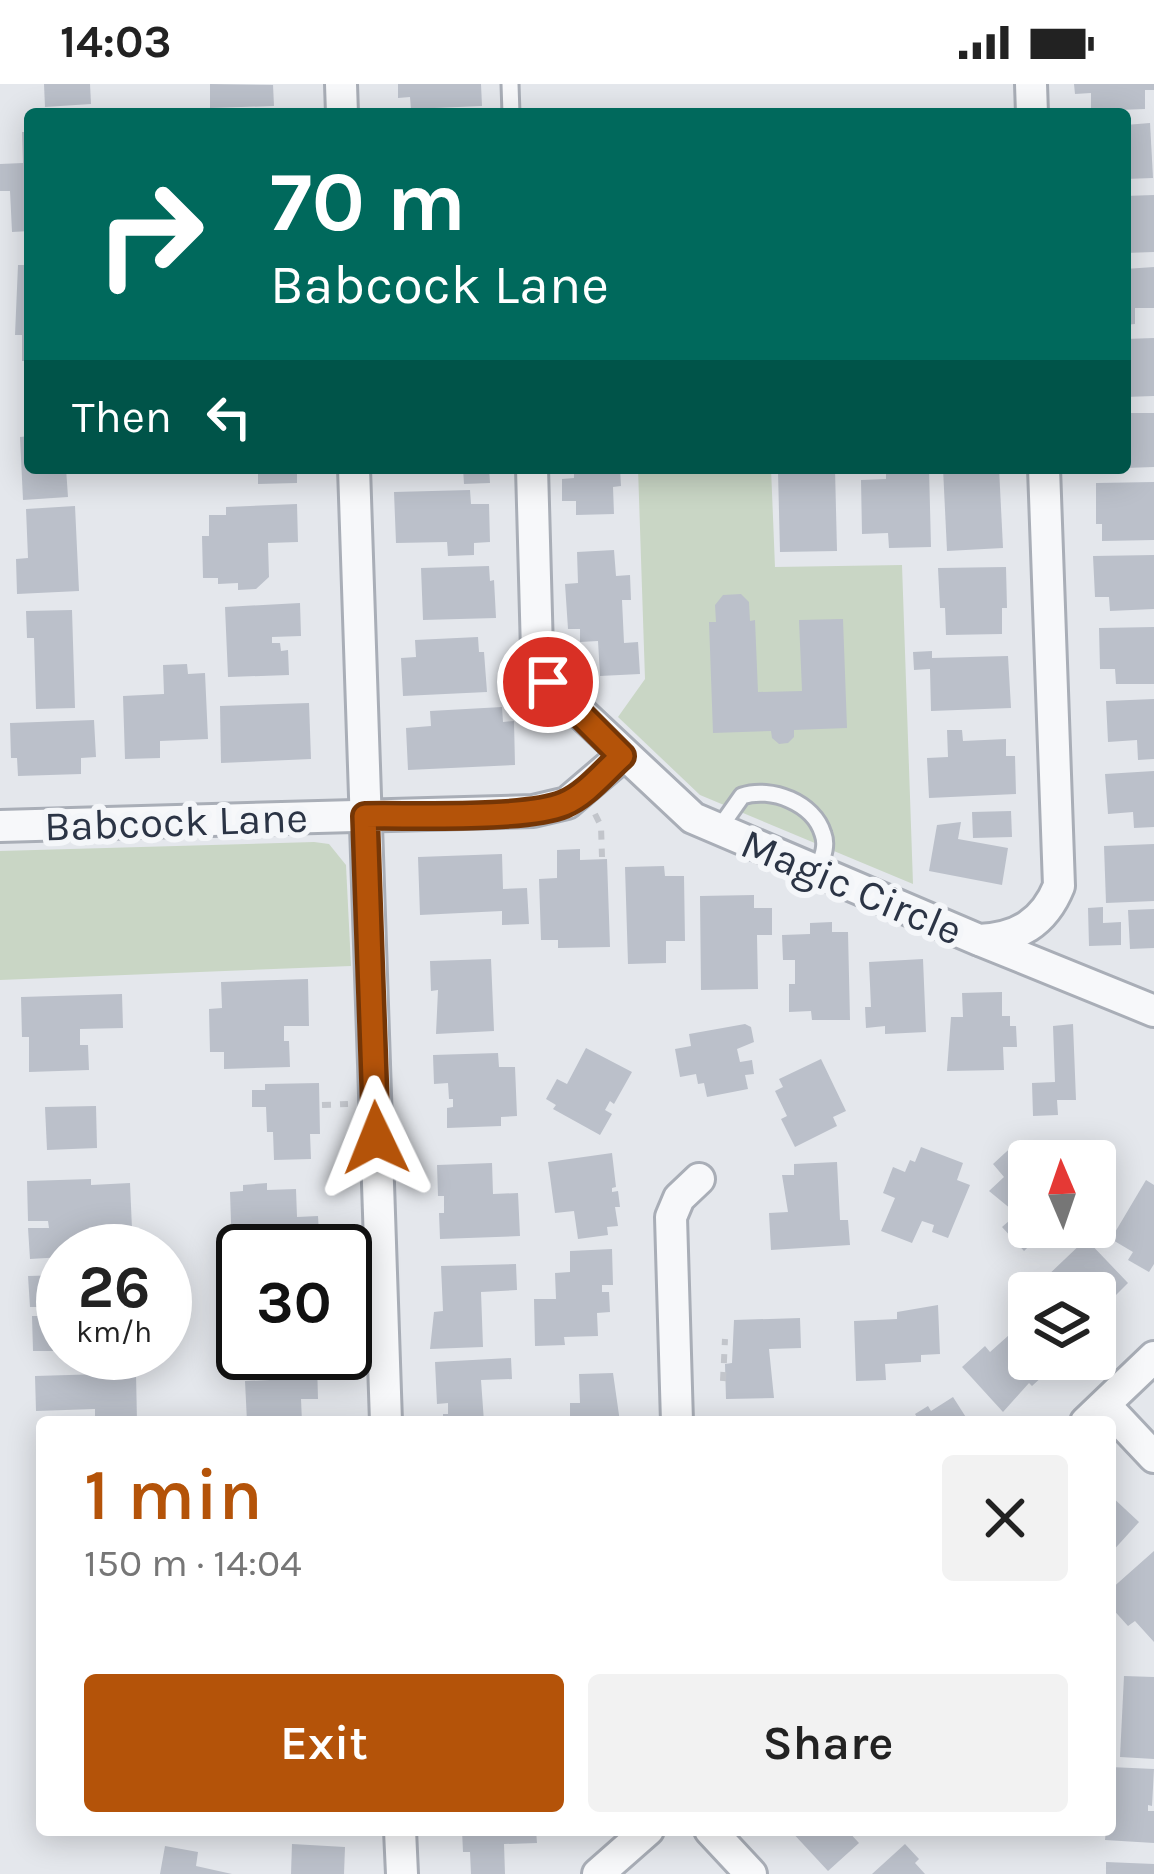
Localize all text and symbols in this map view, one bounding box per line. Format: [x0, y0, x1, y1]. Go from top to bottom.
text: 14:03 [60, 16, 171, 68]
text: 70 m [270, 153, 466, 251]
icon: right [72, 156, 228, 312]
text: Babcock Lane [270, 253, 609, 317]
icon: left [196, 384, 262, 450]
text: Then [72, 391, 172, 443]
pin [497, 631, 599, 733]
icon: arrive [515, 649, 581, 715]
street label: Babcock Lane [43, 792, 309, 852]
street label: Magic Circle [734, 818, 970, 956]
position arrow [313, 1075, 439, 1201]
north arrow [1008, 1140, 1116, 1248]
map controls [1008, 1140, 1116, 1380]
speed limit sign: 30 [216, 1224, 372, 1380]
text: 26 [78, 1252, 150, 1322]
button: layers [1008, 1272, 1116, 1380]
text: km/h [76, 1314, 152, 1350]
text: 1 min [84, 1453, 263, 1537]
button: close [942, 1455, 1068, 1581]
text: 150 m · 14:04 [84, 1540, 302, 1586]
button: Exit [84, 1674, 564, 1812]
button: Share [588, 1674, 1068, 1812]

